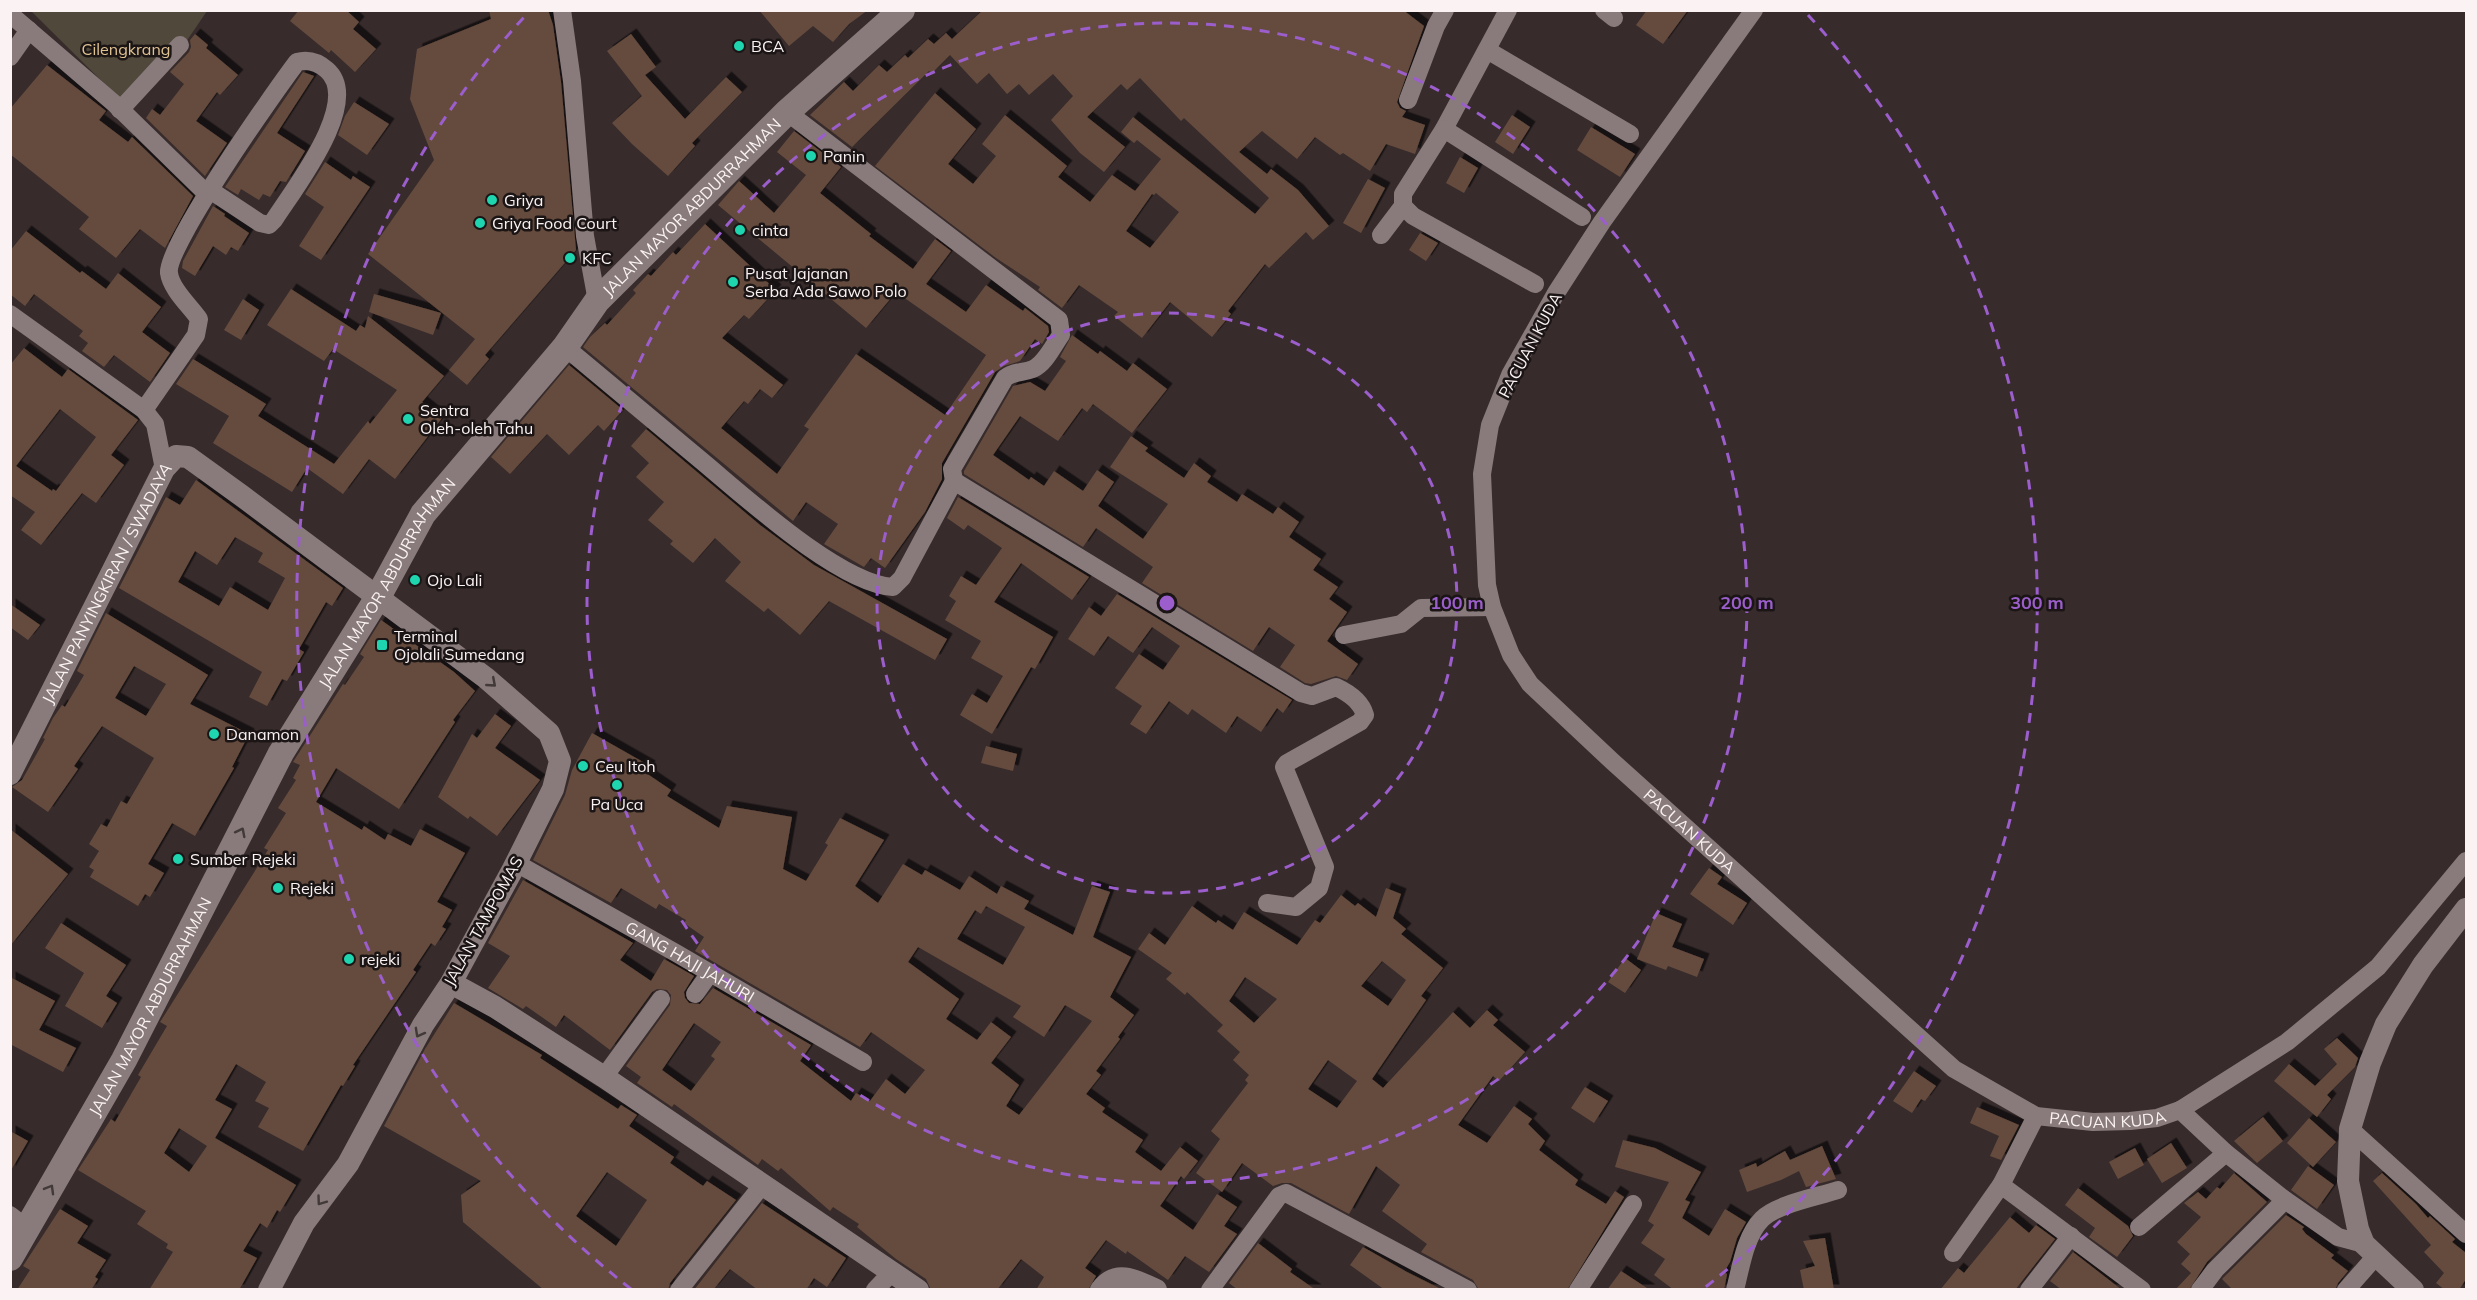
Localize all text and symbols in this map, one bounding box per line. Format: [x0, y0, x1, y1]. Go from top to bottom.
place label: BCA [751, 36, 785, 56]
park label: Cilengkrang [82, 39, 170, 59]
marker: BCA [732, 39, 746, 53]
street label: JALAN MAYOR ABDURRAHMAN [598, 114, 785, 300]
place label: Panin [823, 146, 865, 166]
marker: Panin [804, 149, 818, 163]
place label: Griya [504, 190, 543, 210]
marker: Griya [485, 193, 499, 207]
place label: Griya Food Court [492, 213, 617, 233]
marker: Griya Food Court [473, 216, 487, 230]
place label: cinta [752, 220, 788, 240]
marker: cinta [733, 223, 747, 237]
place label: KFC [582, 248, 612, 268]
marker: KFC [563, 251, 577, 265]
place label: Pusat Jajanan Serba Ada Sawo Polo [745, 263, 907, 301]
marker: Pusat Jajanan Serba Ada Sawo Polo [726, 275, 740, 289]
street label: PACUAN KUDA [1494, 289, 1566, 401]
place label: Sentra Oleh-oleh Tahu [420, 400, 533, 438]
marker: Sentra Oleh-oleh Tahu [401, 412, 415, 426]
street label: JALAN PANYINGKIRAN / SWADAYA [37, 458, 176, 707]
street label: JALAN MAYOR ABDURRAHMAN [314, 473, 460, 692]
place label: Ojo Lali [427, 570, 482, 590]
marker: Ojo Lali [408, 573, 422, 587]
text: 100 m [1430, 591, 1484, 614]
text: 200 m [1720, 591, 1774, 614]
text: 300 m [2010, 591, 2064, 614]
centre of rings [1157, 593, 1177, 613]
place label: Terminal Ojolali Sumedang [394, 626, 525, 664]
marker: Terminal Ojolali Sumedang [375, 638, 389, 652]
one-way arrow [485, 676, 496, 687]
place label: Danamon [226, 724, 299, 744]
marker: Danamon [207, 727, 221, 741]
place label: Ceu Itoh [595, 756, 656, 776]
marker: Ceu Itoh [576, 759, 590, 773]
marker: Pa Uca [610, 778, 624, 792]
street label: PACUAN KUDA [1640, 785, 1740, 878]
place label: Pa Uca [591, 794, 643, 814]
one-way arrow [234, 828, 245, 839]
place label: Sumber Rejeki [190, 849, 296, 869]
marker: Sumber Rejeki [171, 852, 185, 866]
street label: JALAN TAMPOMAS [439, 853, 527, 989]
place label: Rejeki [290, 878, 334, 898]
marker: Rejeki [271, 881, 285, 895]
street label: JALAN MAYOR ABDURRAHMAN [84, 894, 216, 1119]
street label: GANG HAJI JAHURI [622, 917, 758, 1007]
place label: rejeki [361, 949, 400, 969]
marker: rejeki [342, 952, 356, 966]
one-way arrow [415, 1026, 426, 1037]
street label: PACUAN KUDA [2048, 1106, 2169, 1132]
one-way arrow [43, 1185, 54, 1195]
one-way arrow [317, 1194, 328, 1205]

